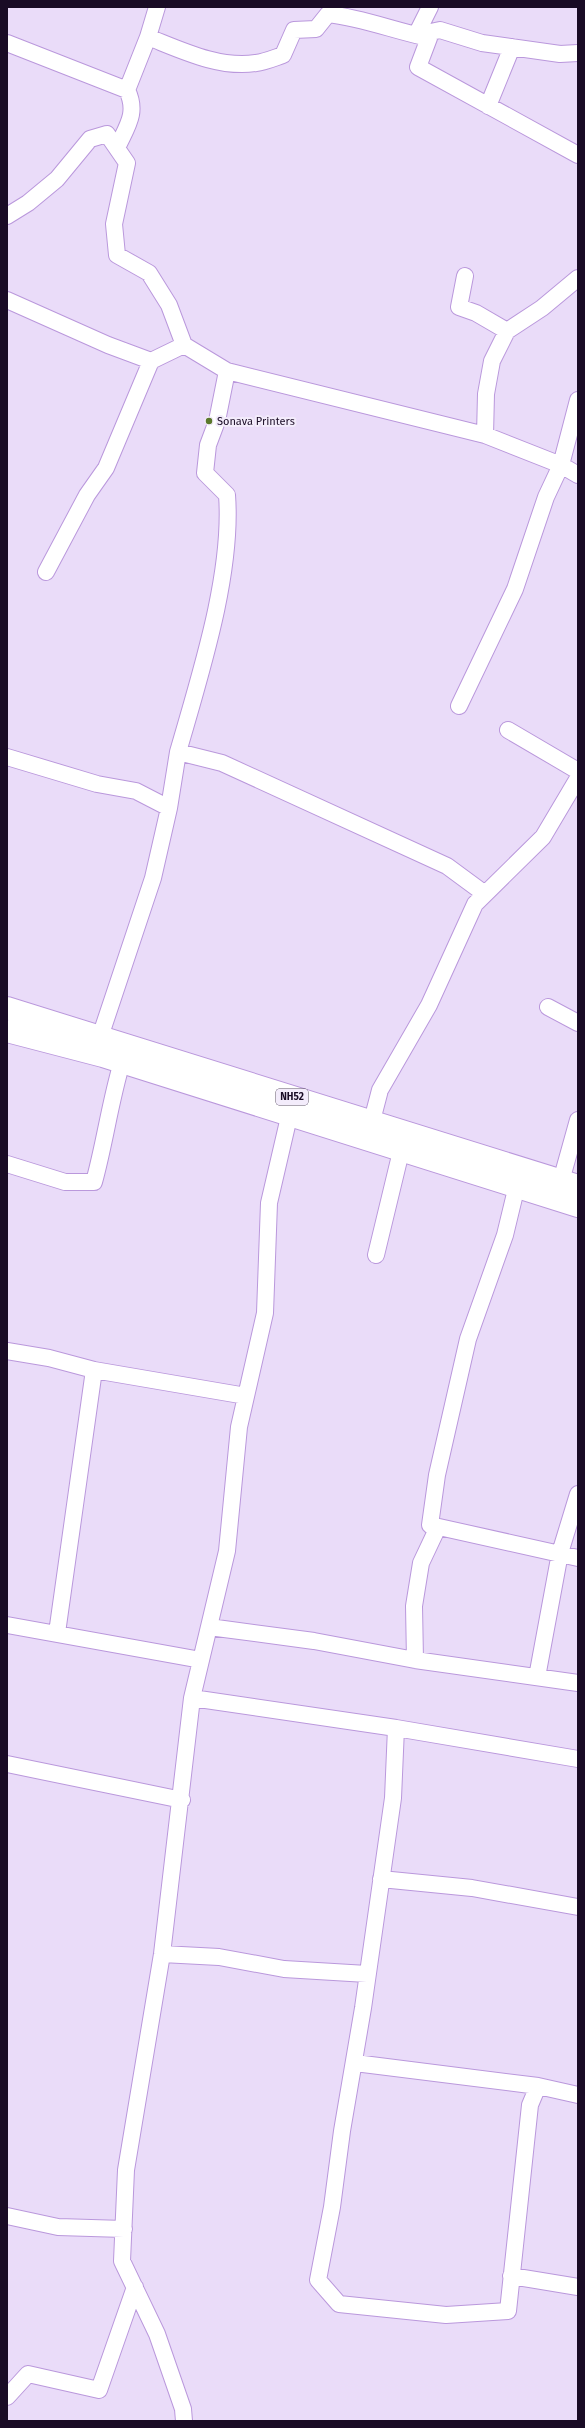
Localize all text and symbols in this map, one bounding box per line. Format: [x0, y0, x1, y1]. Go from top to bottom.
place label: Sonava Printers [217, 415, 295, 428]
marker: Sonava Printers [204, 416, 214, 426]
road number: NH52 [276, 1089, 308, 1105]

